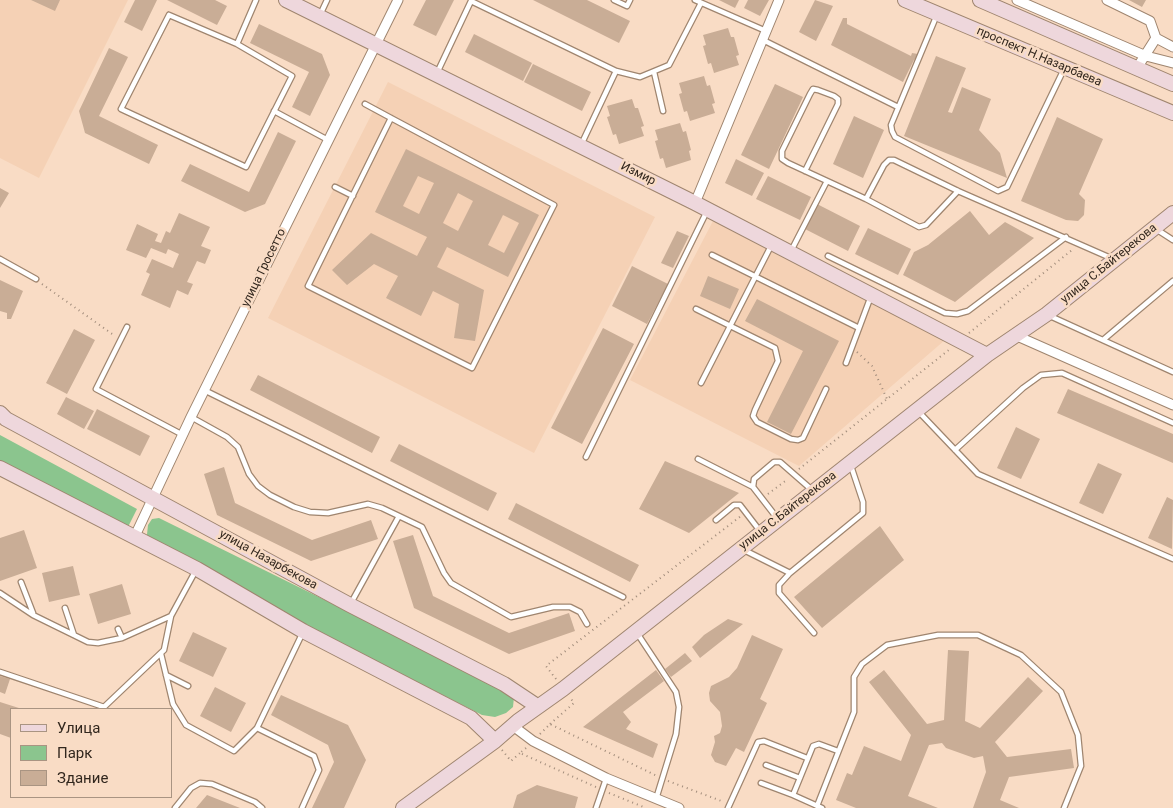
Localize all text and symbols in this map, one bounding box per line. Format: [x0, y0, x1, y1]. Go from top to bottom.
street label: проспект Н.Назарбаева [974, 24, 1104, 90]
street label: Измир [618, 159, 658, 189]
street label: улица С.Байтерекова [1058, 221, 1160, 307]
street label: улица Гросетто [239, 226, 289, 310]
street label: улица С.Байтерекова [737, 469, 839, 553]
street label: улица Назарбекова [216, 527, 320, 593]
legend [10, 708, 172, 798]
text: Улица [57, 719, 100, 737]
text: Парк [57, 744, 92, 762]
text: Здание [57, 769, 108, 787]

